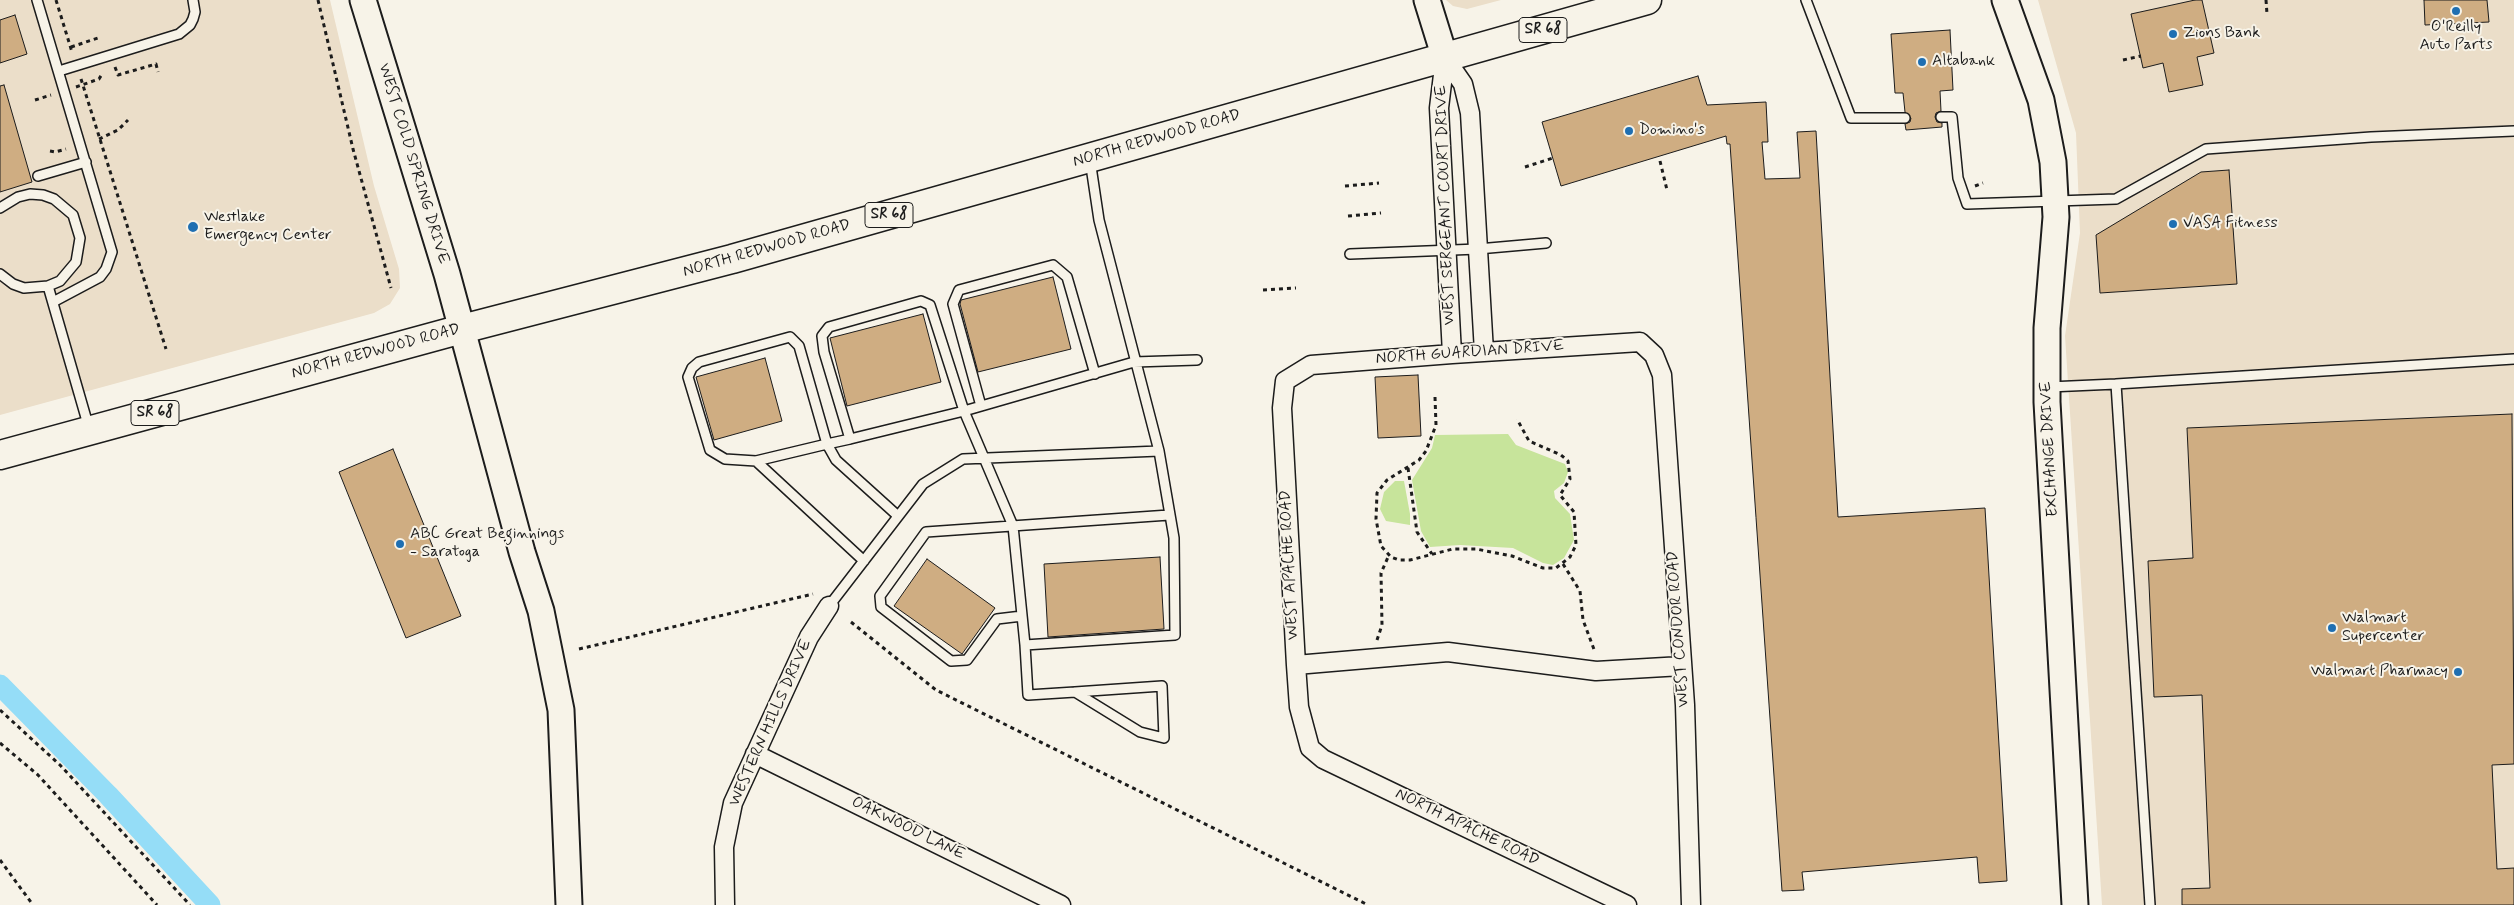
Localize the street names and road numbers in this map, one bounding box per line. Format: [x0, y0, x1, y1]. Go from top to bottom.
road number: SR 68 [1519, 18, 1567, 42]
street label: WEST COLD SPRING DRIVE [373, 61, 453, 267]
street label: WEST SERGEANT COURT DRIVE [1432, 85, 1460, 325]
street label: NORTH REDWOOD ROAD [1071, 106, 1243, 172]
road number: SR 68 [865, 202, 913, 228]
street label: NORTH REDWOOD ROAD [681, 216, 853, 282]
street label: NORTH REDWOOD ROAD [290, 320, 462, 384]
street label: NORTH GUARDIAN DRIVE [1375, 337, 1565, 369]
street label: EXCHANGE DRIVE [2037, 381, 2063, 517]
road number: SR 68 [131, 400, 179, 426]
street label: WEST APACHE ROAD [1276, 490, 1304, 640]
street label: WEST CONDOR ROAD [1664, 550, 1694, 708]
street label: WESTERN HILLS DRIVE [725, 637, 817, 809]
street label: NORTH APACHE ROAD [1392, 785, 1542, 871]
street label: OAKWOOD LANE [848, 793, 968, 865]

